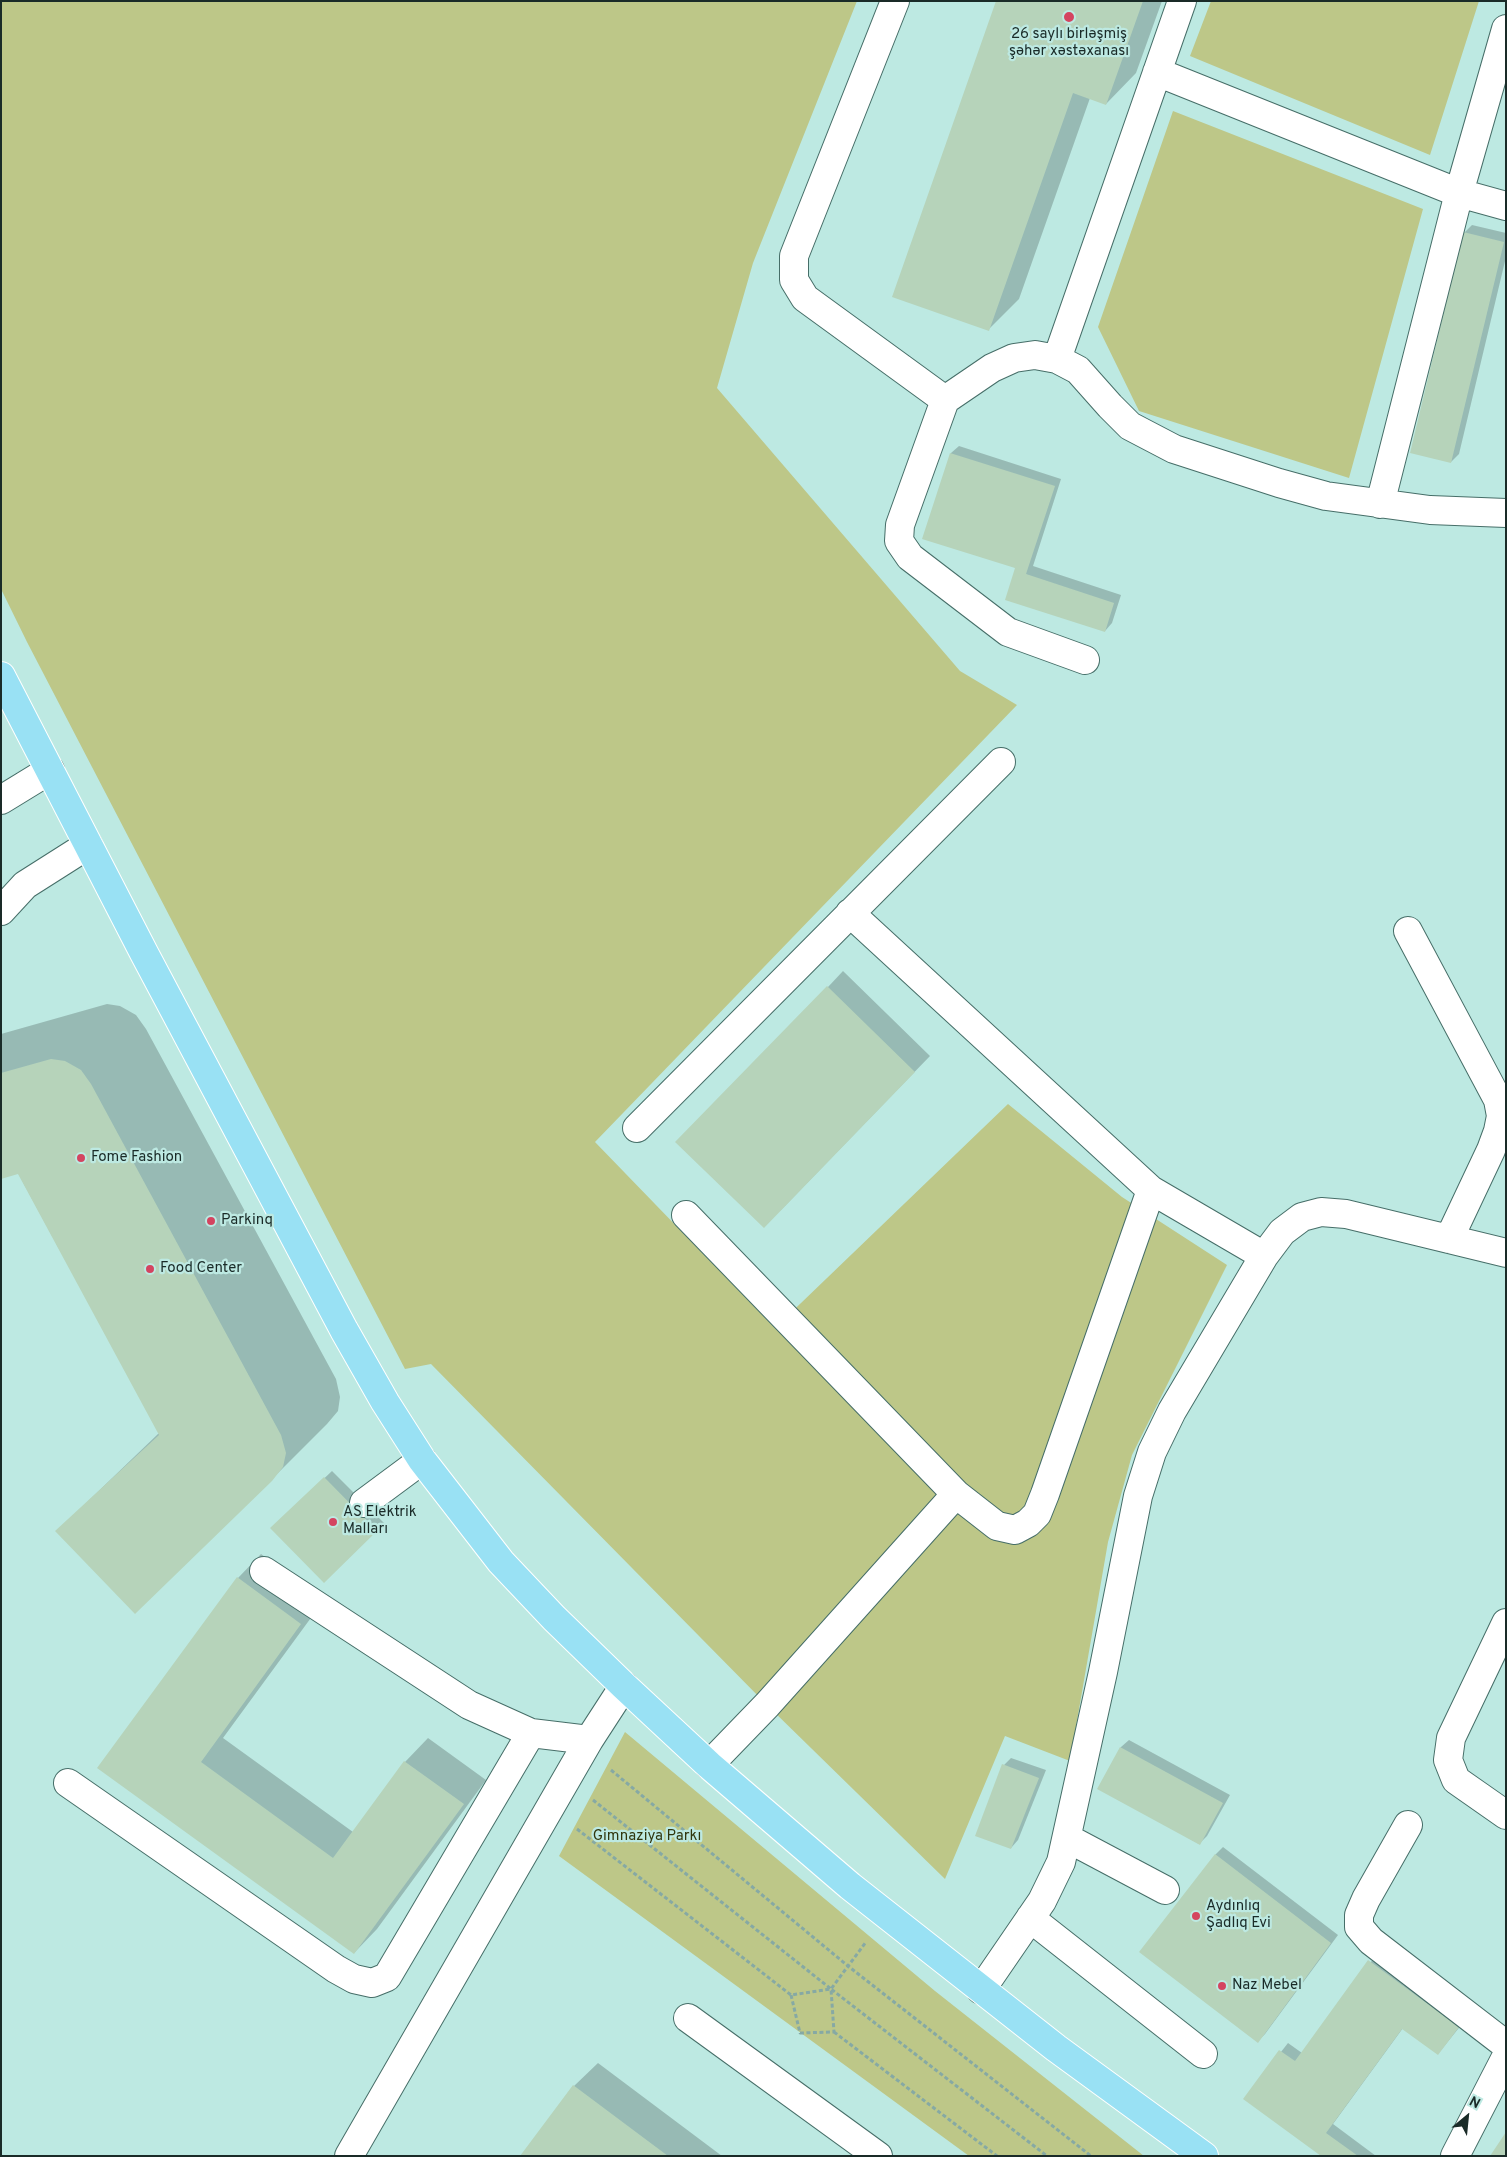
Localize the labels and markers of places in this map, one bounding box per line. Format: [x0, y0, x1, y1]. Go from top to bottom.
marker: 26 saylı birləşmiş şəhər xəstəxanası [1062, 10, 1076, 24]
place label: 26 saylı birləşmiş şəhər xəstəxanası [1009, 26, 1129, 61]
place label: Fome Fashion [91, 1149, 182, 1167]
marker: Fome Fashion [75, 1152, 87, 1164]
place label: Parkinq [221, 1212, 273, 1230]
marker: Parkinq [205, 1215, 217, 1227]
place label: Food Center [160, 1260, 242, 1278]
marker: Food Center [144, 1263, 156, 1275]
place label: AS Elektrik Malları [343, 1504, 417, 1539]
marker: AS Elektrik Malları [327, 1516, 339, 1528]
place label: Aydınlıq Şadlıq Evi [1206, 1898, 1271, 1933]
marker: Aydınlıq Şadlıq Evi [1190, 1910, 1202, 1922]
place label: Naz Mebel [1232, 1977, 1302, 1995]
marker: Naz Mebel [1216, 1980, 1228, 1992]

